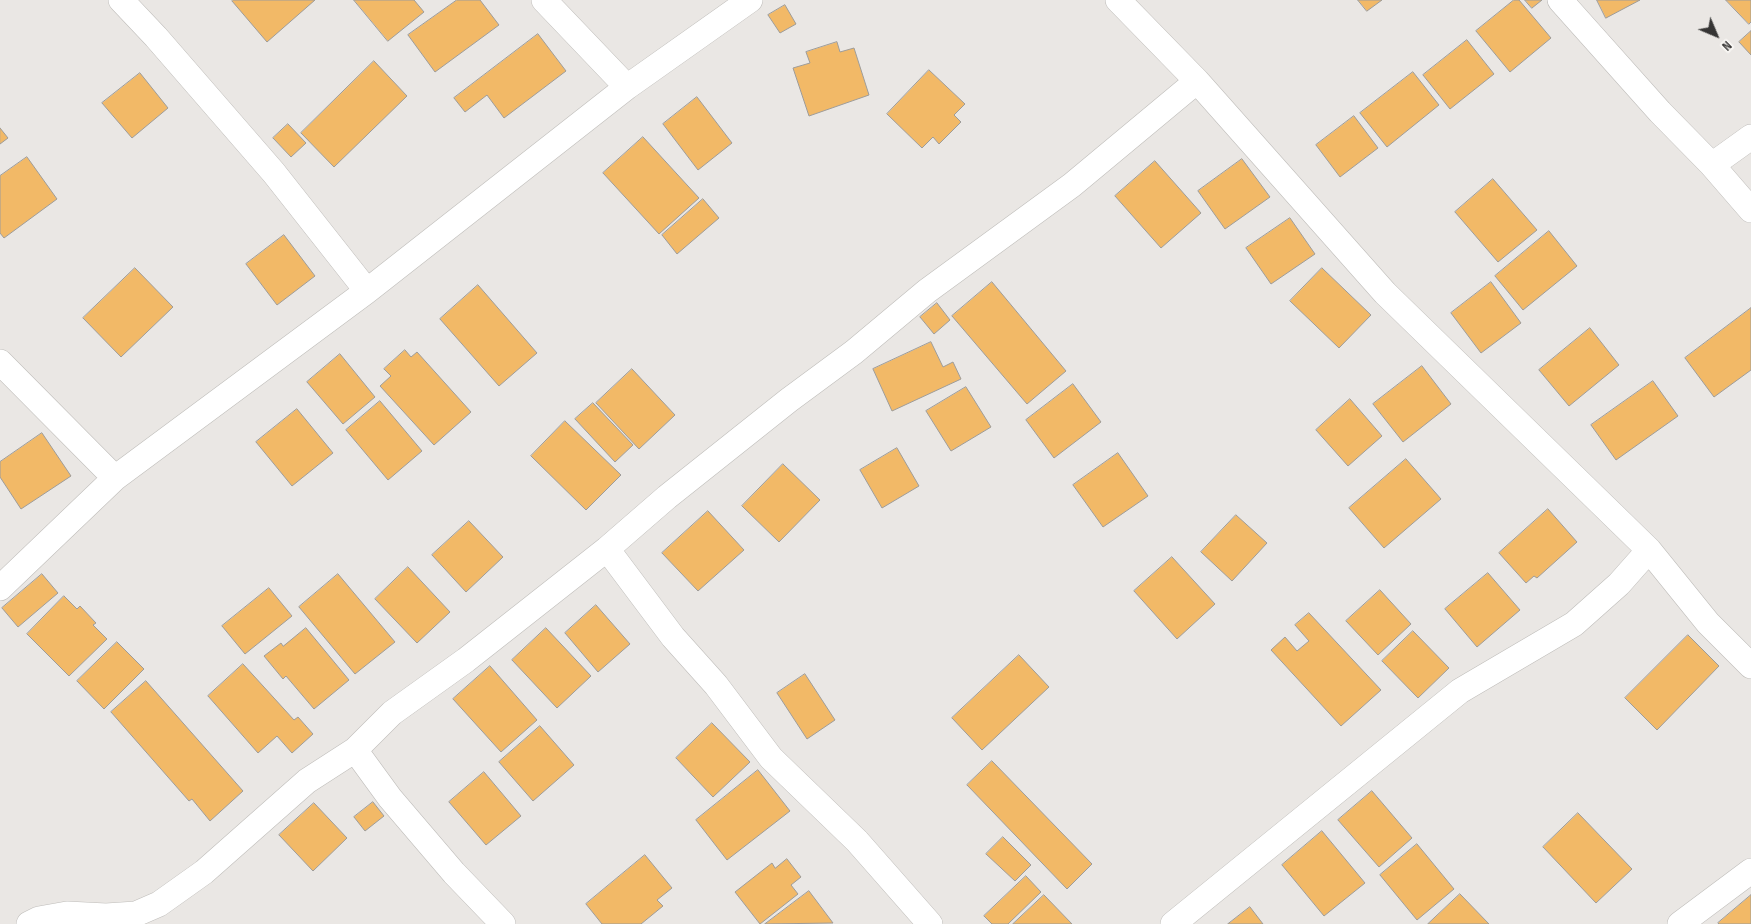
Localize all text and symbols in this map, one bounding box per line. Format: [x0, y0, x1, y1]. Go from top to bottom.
north arrow [1691, 10, 1741, 60]
text: N [1718, 37, 1736, 55]

